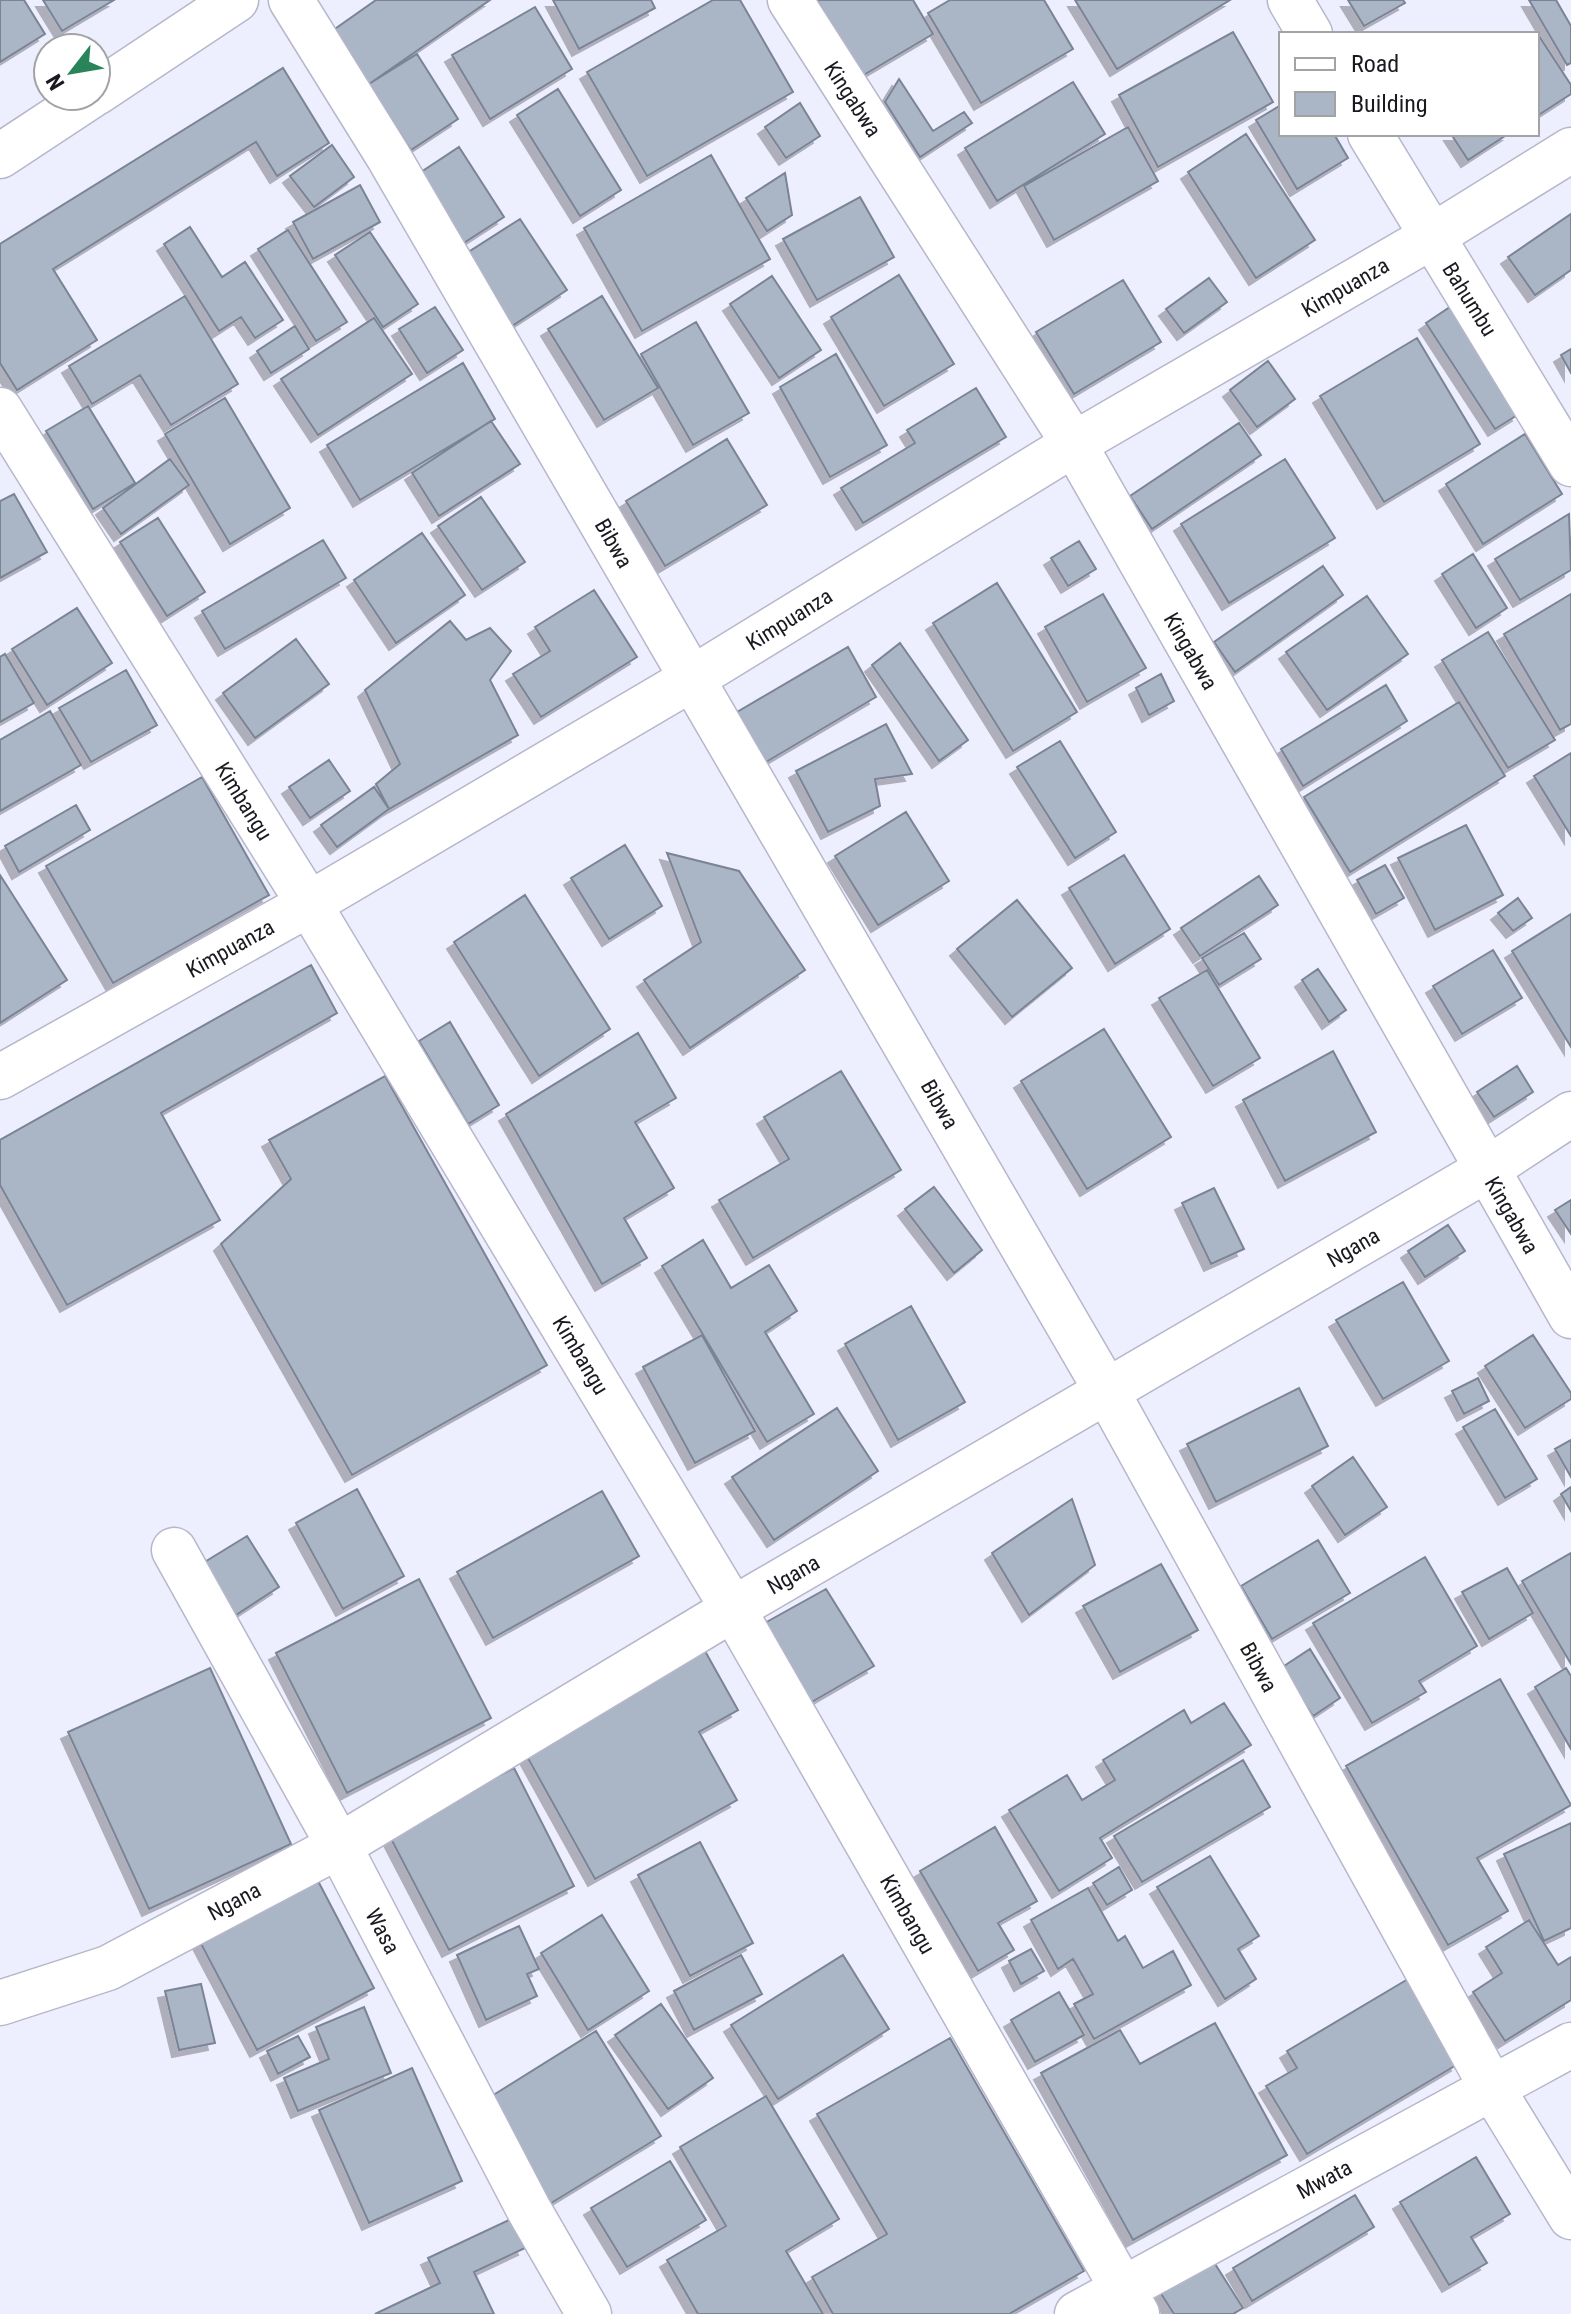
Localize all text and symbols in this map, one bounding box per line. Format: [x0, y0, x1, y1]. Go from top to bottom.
north arrow [32, 32, 112, 112]
legend [1279, 32, 1539, 136]
text: Road [1351, 50, 1399, 78]
street label: Kingabwa [819, 57, 886, 142]
text: N [41, 70, 69, 94]
text: Building [1351, 90, 1428, 118]
street label: Kimpuanza [1297, 252, 1393, 322]
street label: Bahumbu [1437, 258, 1502, 341]
street label: Bibwa [590, 514, 638, 572]
street label: Kimpuanza [742, 583, 837, 656]
street label: Kingabwa [1159, 608, 1223, 694]
street label: Kimbangu [210, 758, 277, 845]
street label: Kimpuanza [182, 914, 279, 983]
street label: Bibwa [916, 1075, 964, 1133]
street label: Kingabwa [1480, 1172, 1544, 1258]
street label: Ngana [1323, 1223, 1384, 1272]
street label: Kimbangu [547, 1311, 614, 1399]
street label: Ngana [763, 1550, 824, 1599]
street label: Bibwa [1235, 1638, 1282, 1696]
street label: Kimbangu [875, 1870, 940, 1958]
street label: Ngana [204, 1877, 265, 1926]
street label: Wasa [360, 1904, 405, 1958]
street label: Mwata [1293, 2155, 1356, 2204]

